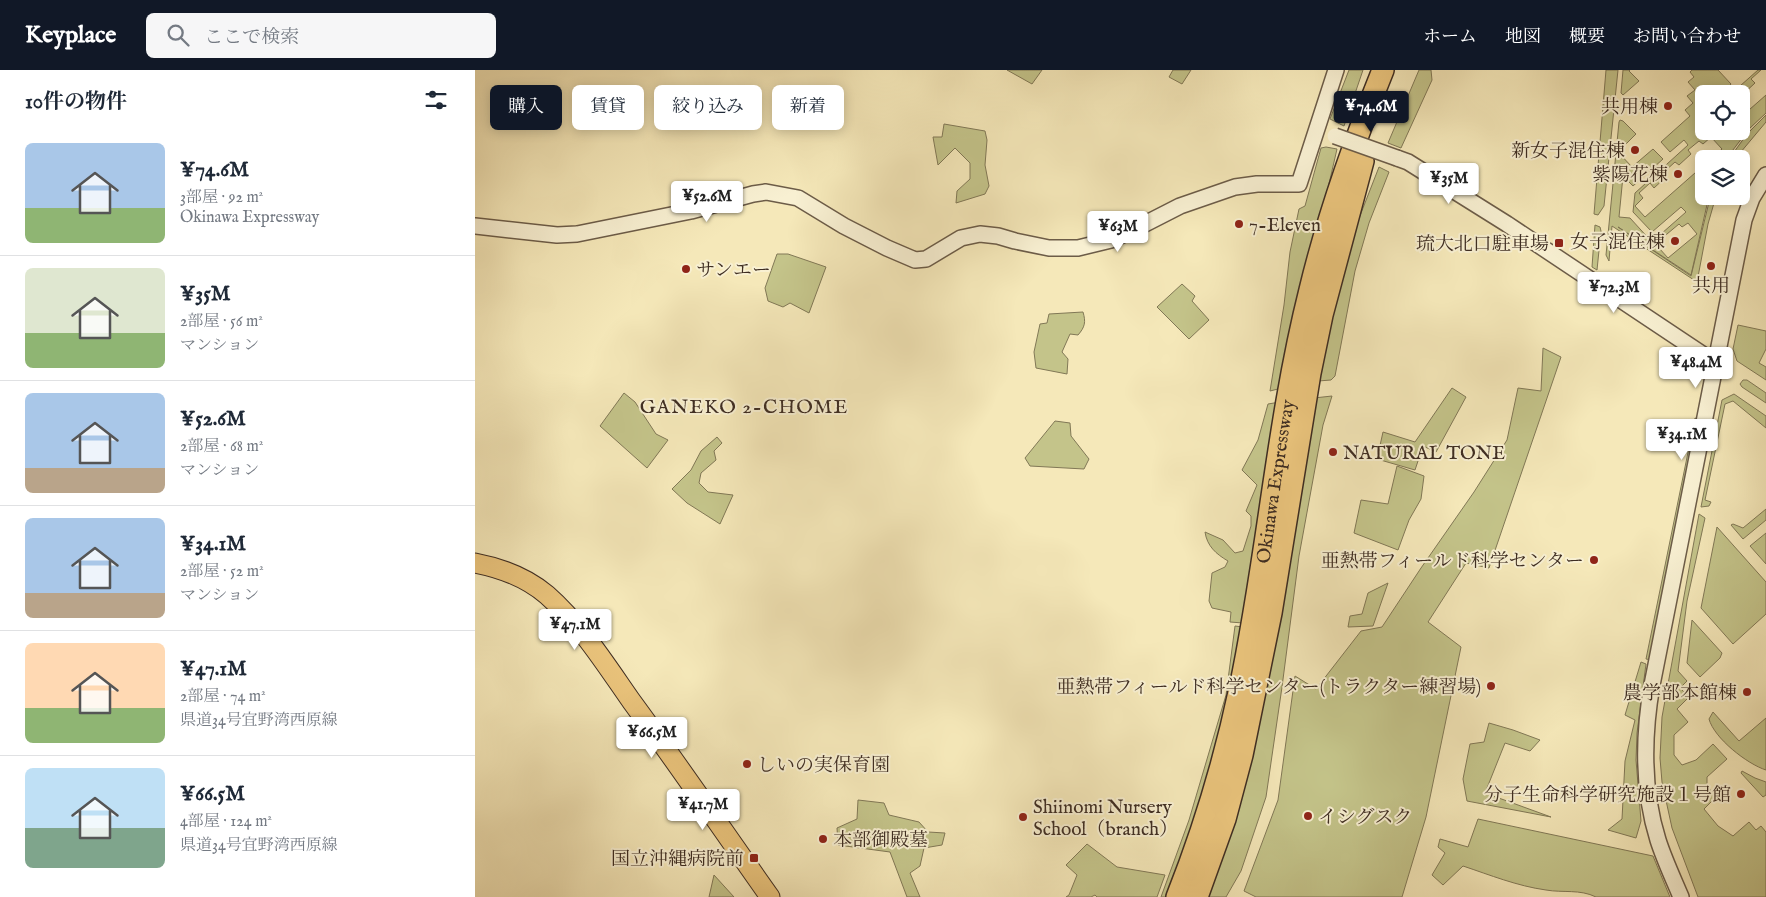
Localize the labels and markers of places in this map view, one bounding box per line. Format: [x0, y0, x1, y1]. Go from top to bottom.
pin: ¥74.6M [1330, 90, 1412, 133]
place label: 共用棟 [1601, 96, 1658, 120]
marker: 共用棟 [1662, 100, 1674, 112]
place label: 新女子混住棟 [1511, 140, 1625, 164]
marker: 新女子混住棟 [1629, 144, 1641, 156]
pin: ¥35M [1419, 162, 1479, 205]
place label: 紫陽花棟 [1592, 164, 1668, 188]
marker: 紫陽花棟 [1672, 168, 1684, 180]
pin: ¥52.6M [666, 180, 748, 223]
pin: ¥63M [1088, 210, 1148, 253]
place label: 7-Eleven [1249, 214, 1321, 238]
marker: 7-Eleven [1233, 218, 1245, 230]
place label: 女子混住棟 [1570, 231, 1665, 255]
place label: 琉大北口駐車場 [1416, 233, 1549, 257]
marker: 女子混住棟 [1669, 235, 1681, 247]
marker: 琉大北口駐車場 [1553, 237, 1565, 249]
place label: サンエー [696, 259, 771, 283]
marker: 共用 [1705, 260, 1717, 272]
marker: サンエー [680, 263, 692, 275]
pin: ¥72.3M [1573, 272, 1655, 314]
place label: 共用 [1692, 275, 1730, 299]
pin: ¥48.4M [1655, 346, 1737, 389]
pin: ¥34.1M [1641, 418, 1723, 461]
place label: NATURAL TONE [1343, 442, 1505, 466]
marker: NATURAL TONE [1327, 446, 1339, 458]
place label: 亜熱帯フィールド科学センター [1321, 550, 1584, 574]
marker: 亜熱帯フィールド科学センター [1588, 554, 1600, 566]
pin: ¥47.1M [534, 608, 616, 651]
place label: 亜熱帯フィールド科学センター(トラクター練習場) [1056, 676, 1481, 700]
marker: 亜熱帯フィールド科学センター(トラクター練習場) [1485, 680, 1497, 692]
place label: 農学部本館棟 [1623, 682, 1737, 706]
marker: 農学部本館棟 [1741, 686, 1753, 698]
pin: ¥66.5M [611, 716, 693, 759]
place label: しいの実保育園 [757, 754, 890, 778]
marker: しいの実保育園 [741, 758, 753, 770]
place label: 分子生命科学研究施設１号館 [1484, 784, 1731, 808]
pin: ¥41.7M [662, 788, 744, 831]
marker: 分子生命科学研究施設１号館 [1735, 788, 1747, 800]
place label: Shiinomi Nursery School（branch） [1033, 796, 1178, 842]
place label: イシグスク [1318, 806, 1412, 830]
marker: イシグスク [1302, 810, 1314, 822]
marker: Shiinomi Nursery School（branch） [1017, 811, 1029, 823]
place label: 本部御殿墓 [833, 829, 928, 853]
marker: 本部御殿墓 [817, 833, 829, 845]
place label: 国立沖縄病院前 [611, 848, 744, 872]
marker: 国立沖縄病院前 [748, 852, 760, 864]

